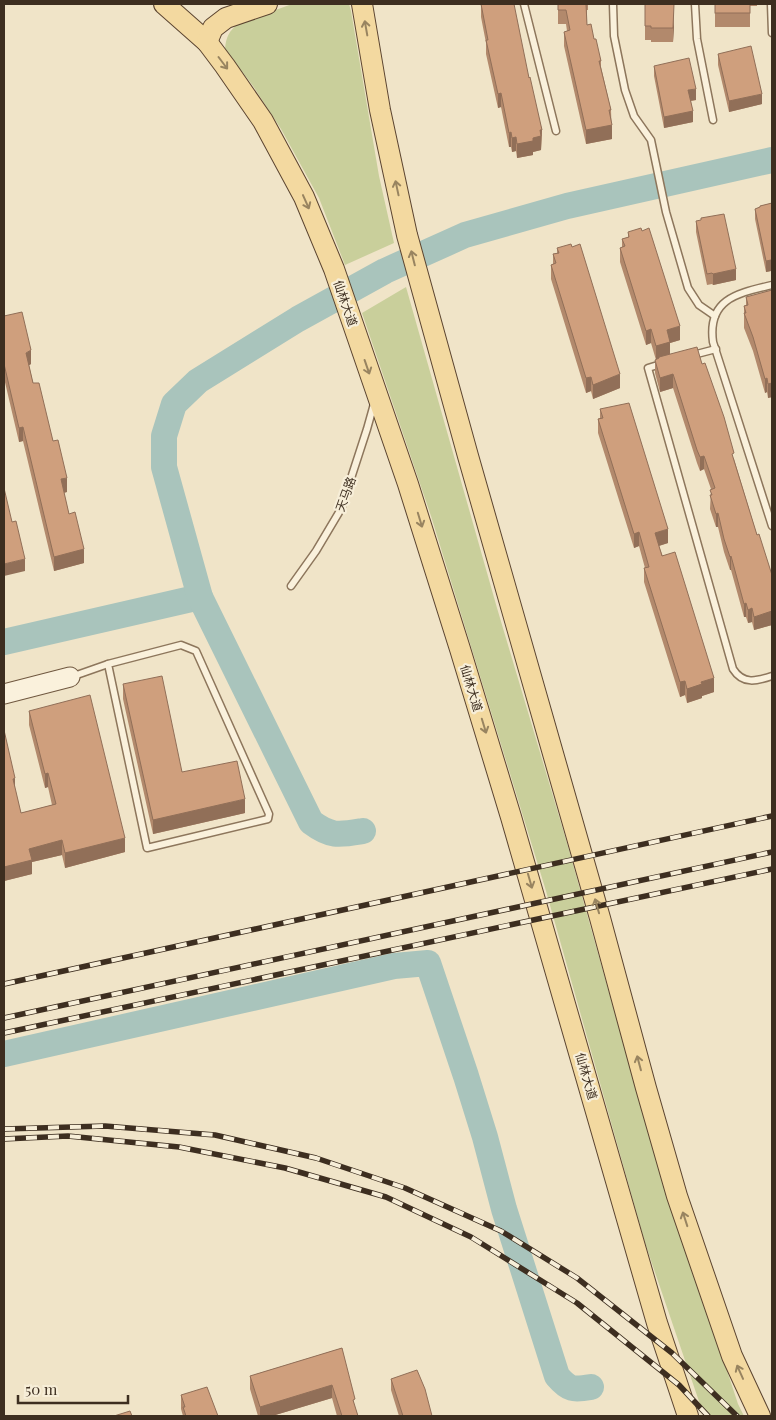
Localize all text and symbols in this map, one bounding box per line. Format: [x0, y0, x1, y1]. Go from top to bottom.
one-way arrow [360, 20, 370, 36]
one-way arrow [218, 56, 228, 70]
one-way arrow [392, 180, 401, 196]
one-way arrow [302, 194, 312, 209]
one-way arrow [408, 251, 417, 267]
street label: 仙林大道 [331, 278, 361, 328]
one-way arrow [363, 358, 373, 374]
street label: 天马路 [331, 474, 359, 514]
one-way arrow [415, 512, 425, 528]
street label: 仙林大道 [457, 663, 487, 713]
one-way arrow [479, 717, 489, 733]
one-way arrow [526, 873, 536, 889]
one-way arrow [592, 898, 601, 914]
street label: 仙林大道 [573, 1051, 601, 1101]
one-way arrow [634, 1055, 644, 1071]
one-way arrow [680, 1212, 689, 1227]
one-way arrow [734, 1365, 744, 1380]
scale bar [18, 1372, 128, 1404]
text: 50 m [25, 1379, 58, 1399]

